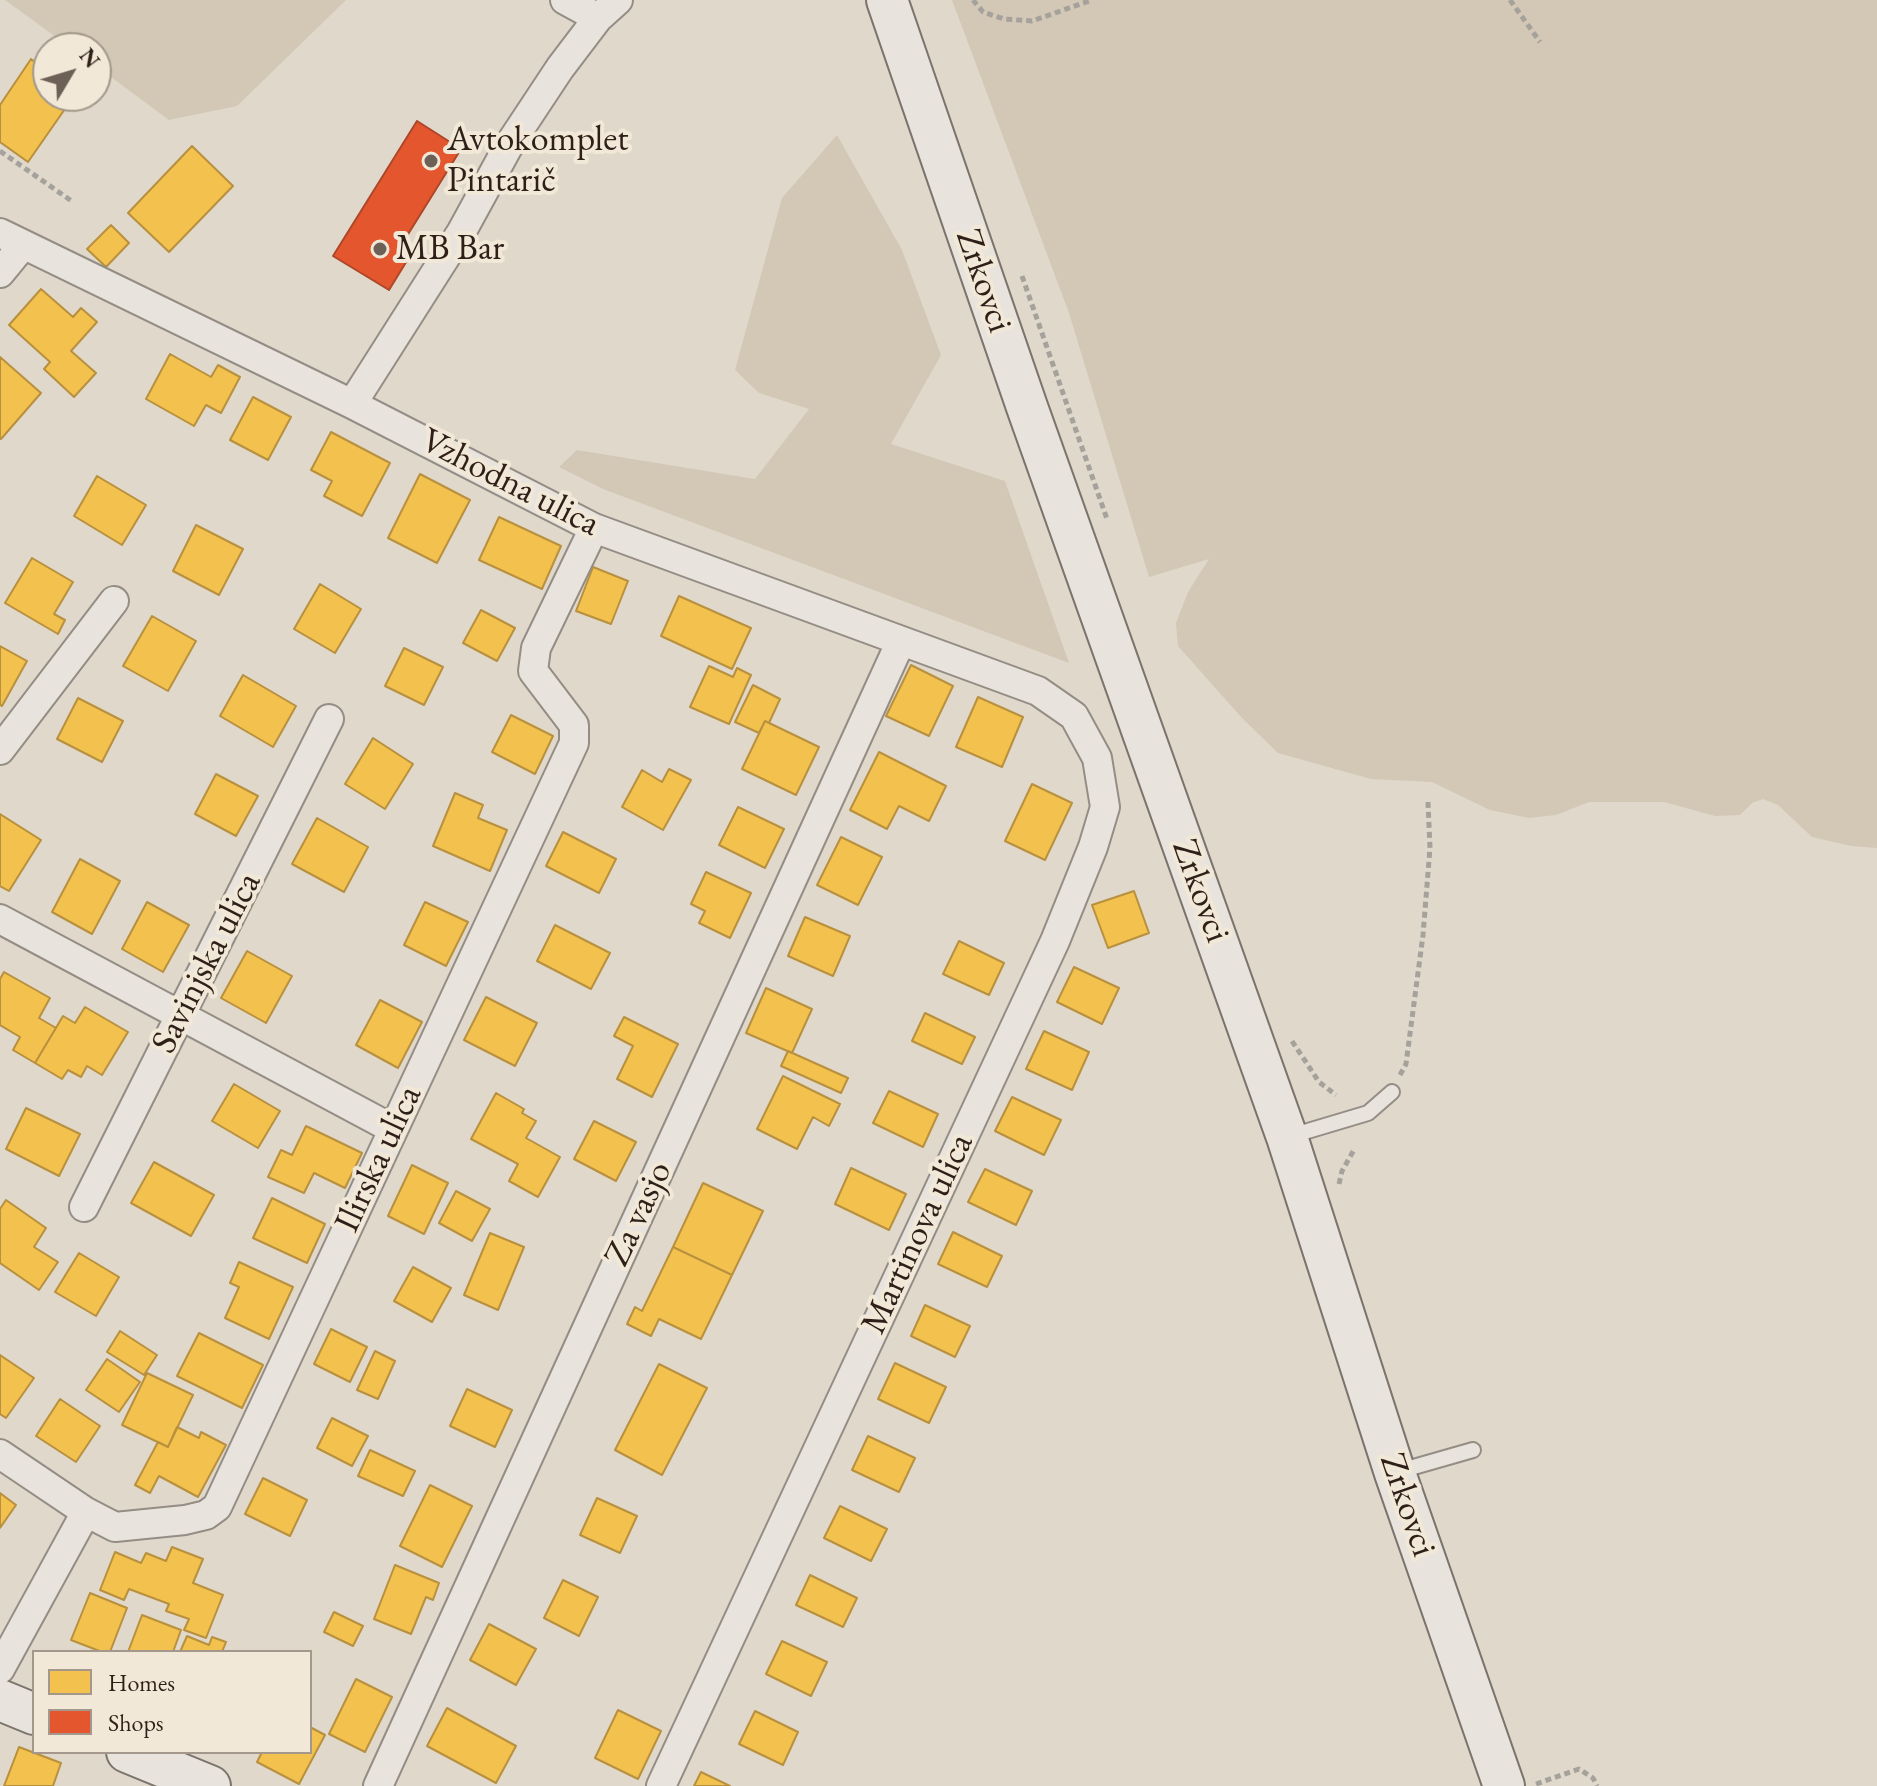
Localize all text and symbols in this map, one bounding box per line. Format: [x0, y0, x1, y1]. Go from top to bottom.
north arrow [32, 32, 112, 112]
text: N [73, 42, 107, 74]
place label: Avtokomplet Pintarič [447, 118, 629, 203]
marker: Avtokomplet Pintarič [422, 152, 440, 170]
street label: Zrkovci [945, 224, 1021, 338]
place label: MB Bar [396, 227, 504, 271]
marker: MB Bar [371, 240, 389, 258]
street label: Vzhodna ulica [414, 420, 606, 546]
street label: Zrkovci [1162, 834, 1238, 948]
street label: Savinjska ulica [143, 865, 271, 1061]
street label: Ilirska ulica [326, 1079, 432, 1239]
street label: Martinova ulica [853, 1127, 983, 1341]
street label: Za vasjo [596, 1155, 682, 1273]
street label: Zrkovci [1369, 1448, 1445, 1562]
legend [32, 1650, 312, 1754]
text: Homes [108, 1667, 175, 1698]
text: Shops [108, 1707, 164, 1738]

